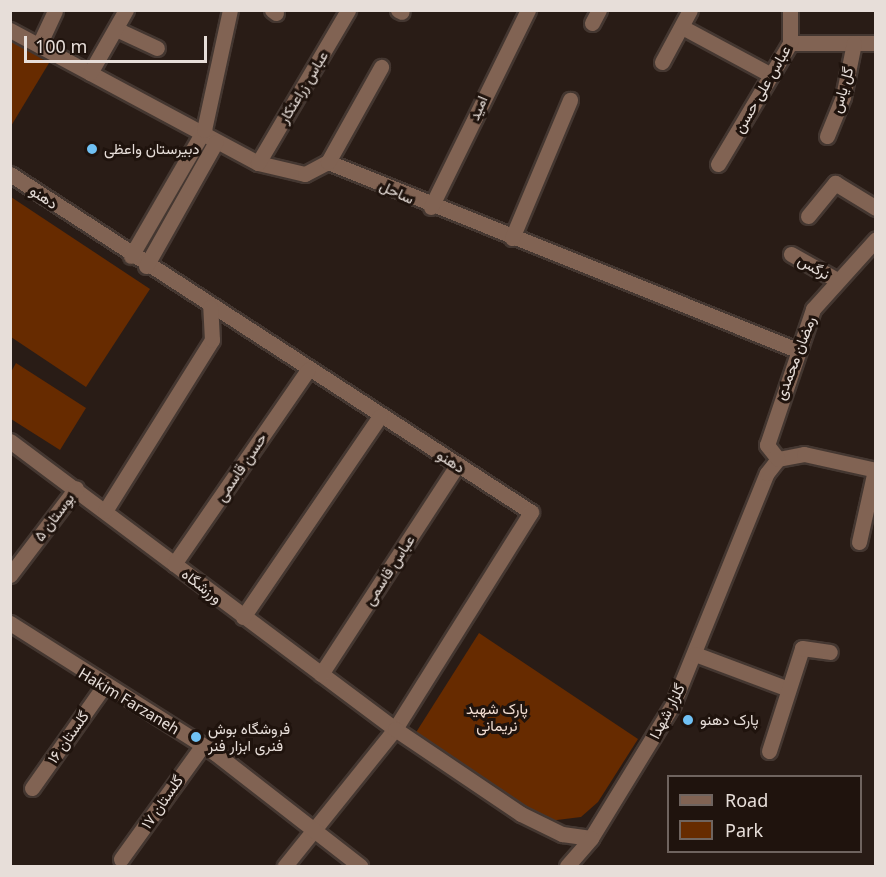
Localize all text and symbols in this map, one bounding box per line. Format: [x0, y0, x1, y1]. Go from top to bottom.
scale bar [27, 24, 210, 62]
text: 100 m [35, 34, 87, 58]
street label: عباس علی حسن [730, 42, 794, 136]
street label: عباس زراعتکار [274, 47, 332, 127]
street label: گل یاس [827, 65, 857, 115]
street label: امید [465, 93, 491, 123]
place label: دبیرستان واعظی [104, 140, 200, 158]
marker: دبیرستان واعظی [85, 142, 99, 156]
street label: ساحل [377, 176, 417, 208]
street label: دهنو [27, 181, 61, 213]
street label: نرگس [795, 251, 833, 283]
street label: رمضان محمدی [771, 314, 819, 402]
street label: حسن قاسمی [212, 429, 270, 505]
street label: دهنو [434, 445, 468, 477]
street label: بوستان ۵ [30, 489, 78, 545]
street label: عباس قاسمی [360, 532, 418, 608]
street label: ورزشگاه [178, 565, 226, 607]
street label: Hakim Farzaneh [75, 664, 183, 738]
street label: گلزار شهدا [645, 680, 689, 742]
park label: پارک شهید نریمانی [466, 699, 528, 734]
street label: گلستان ۱۶ [44, 707, 92, 767]
place label: پارک دهنو [700, 711, 759, 729]
marker: پارک دهنو [681, 713, 695, 727]
place label: فروشگاه بوش فنری ابزار فنر [208, 719, 290, 754]
marker: فروشگاه بوش فنری ابزار فنر [189, 730, 203, 744]
street label: گلستان ۱۷ [137, 772, 187, 832]
legend [667, 775, 862, 853]
text: Road [725, 788, 768, 812]
text: Park [725, 818, 763, 842]

